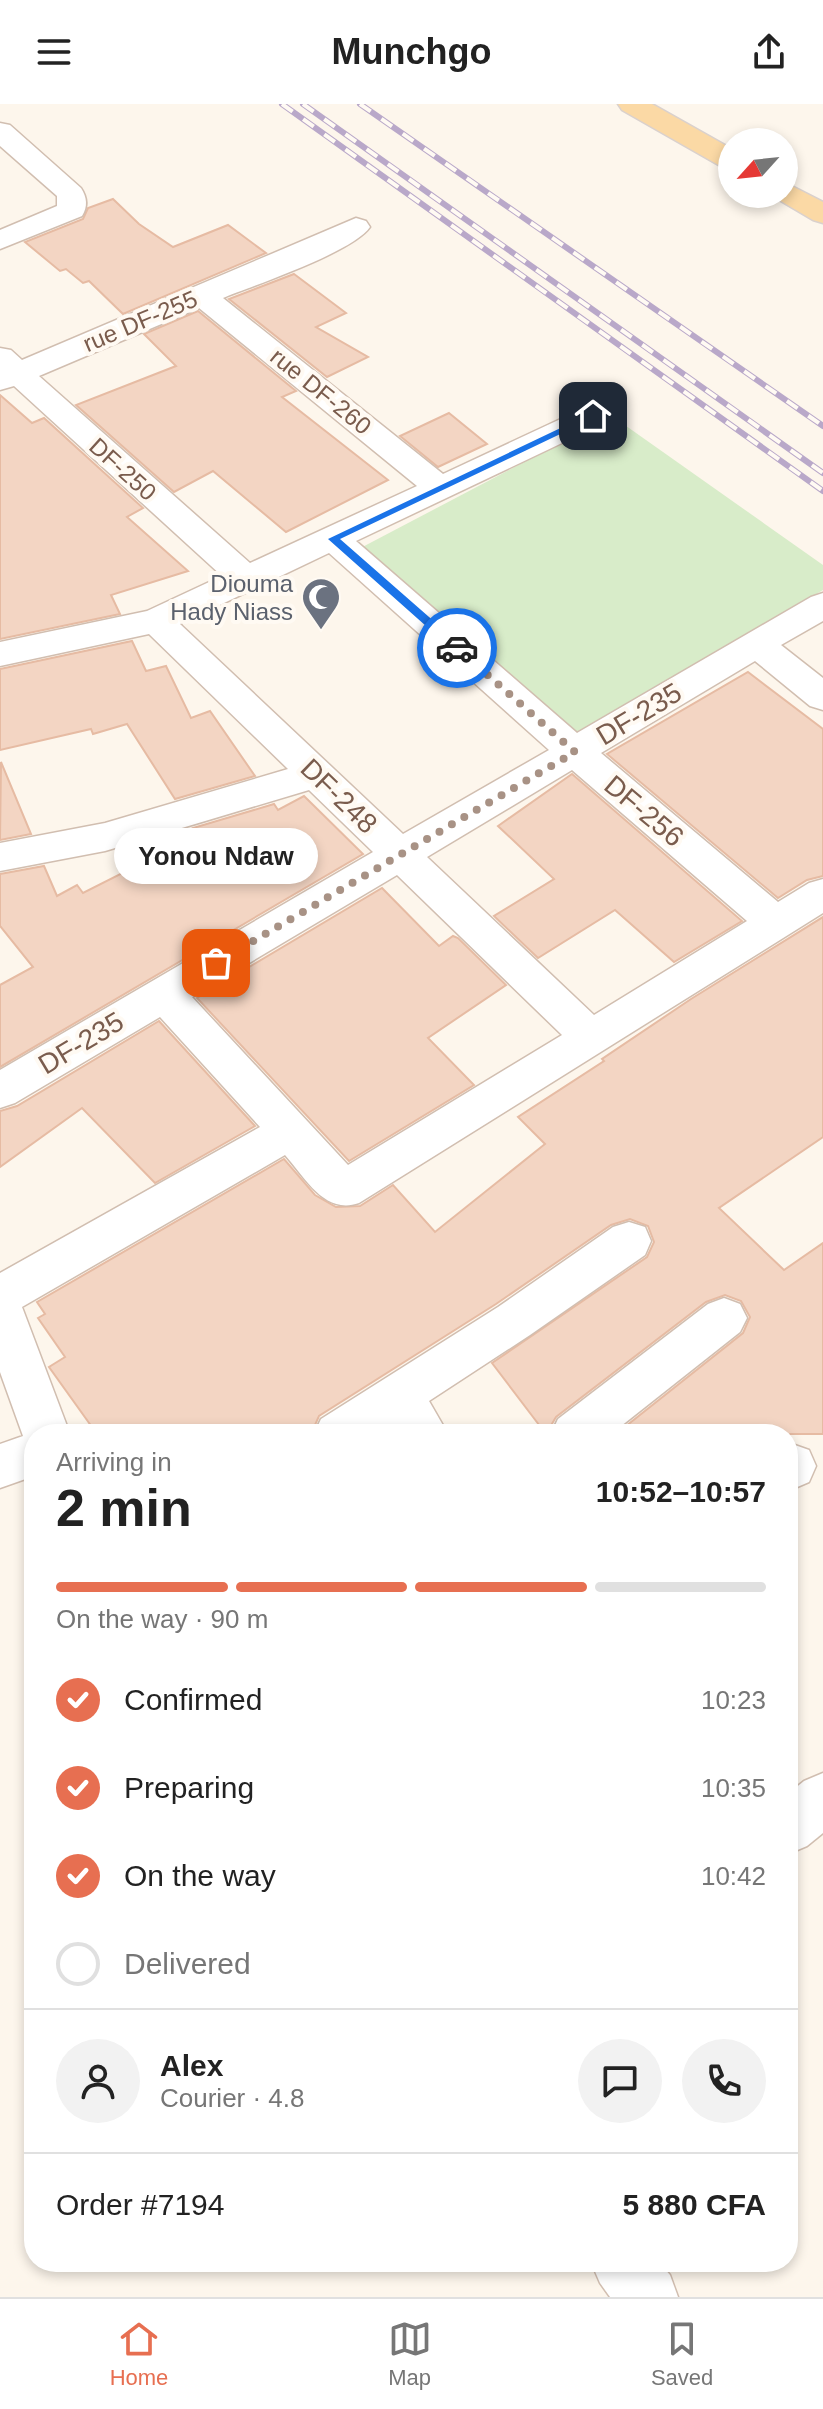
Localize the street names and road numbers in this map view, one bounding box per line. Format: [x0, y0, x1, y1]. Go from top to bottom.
street label: rue DF-255 [79, 285, 201, 357]
street label: rue DF-260 [265, 342, 377, 440]
street label: DF-250 [84, 432, 162, 506]
street label: DF-235 [591, 677, 687, 751]
street label: DF-248 [295, 752, 383, 840]
street label: DF-256 [598, 769, 690, 853]
street label: DF-235 [33, 1006, 129, 1080]

